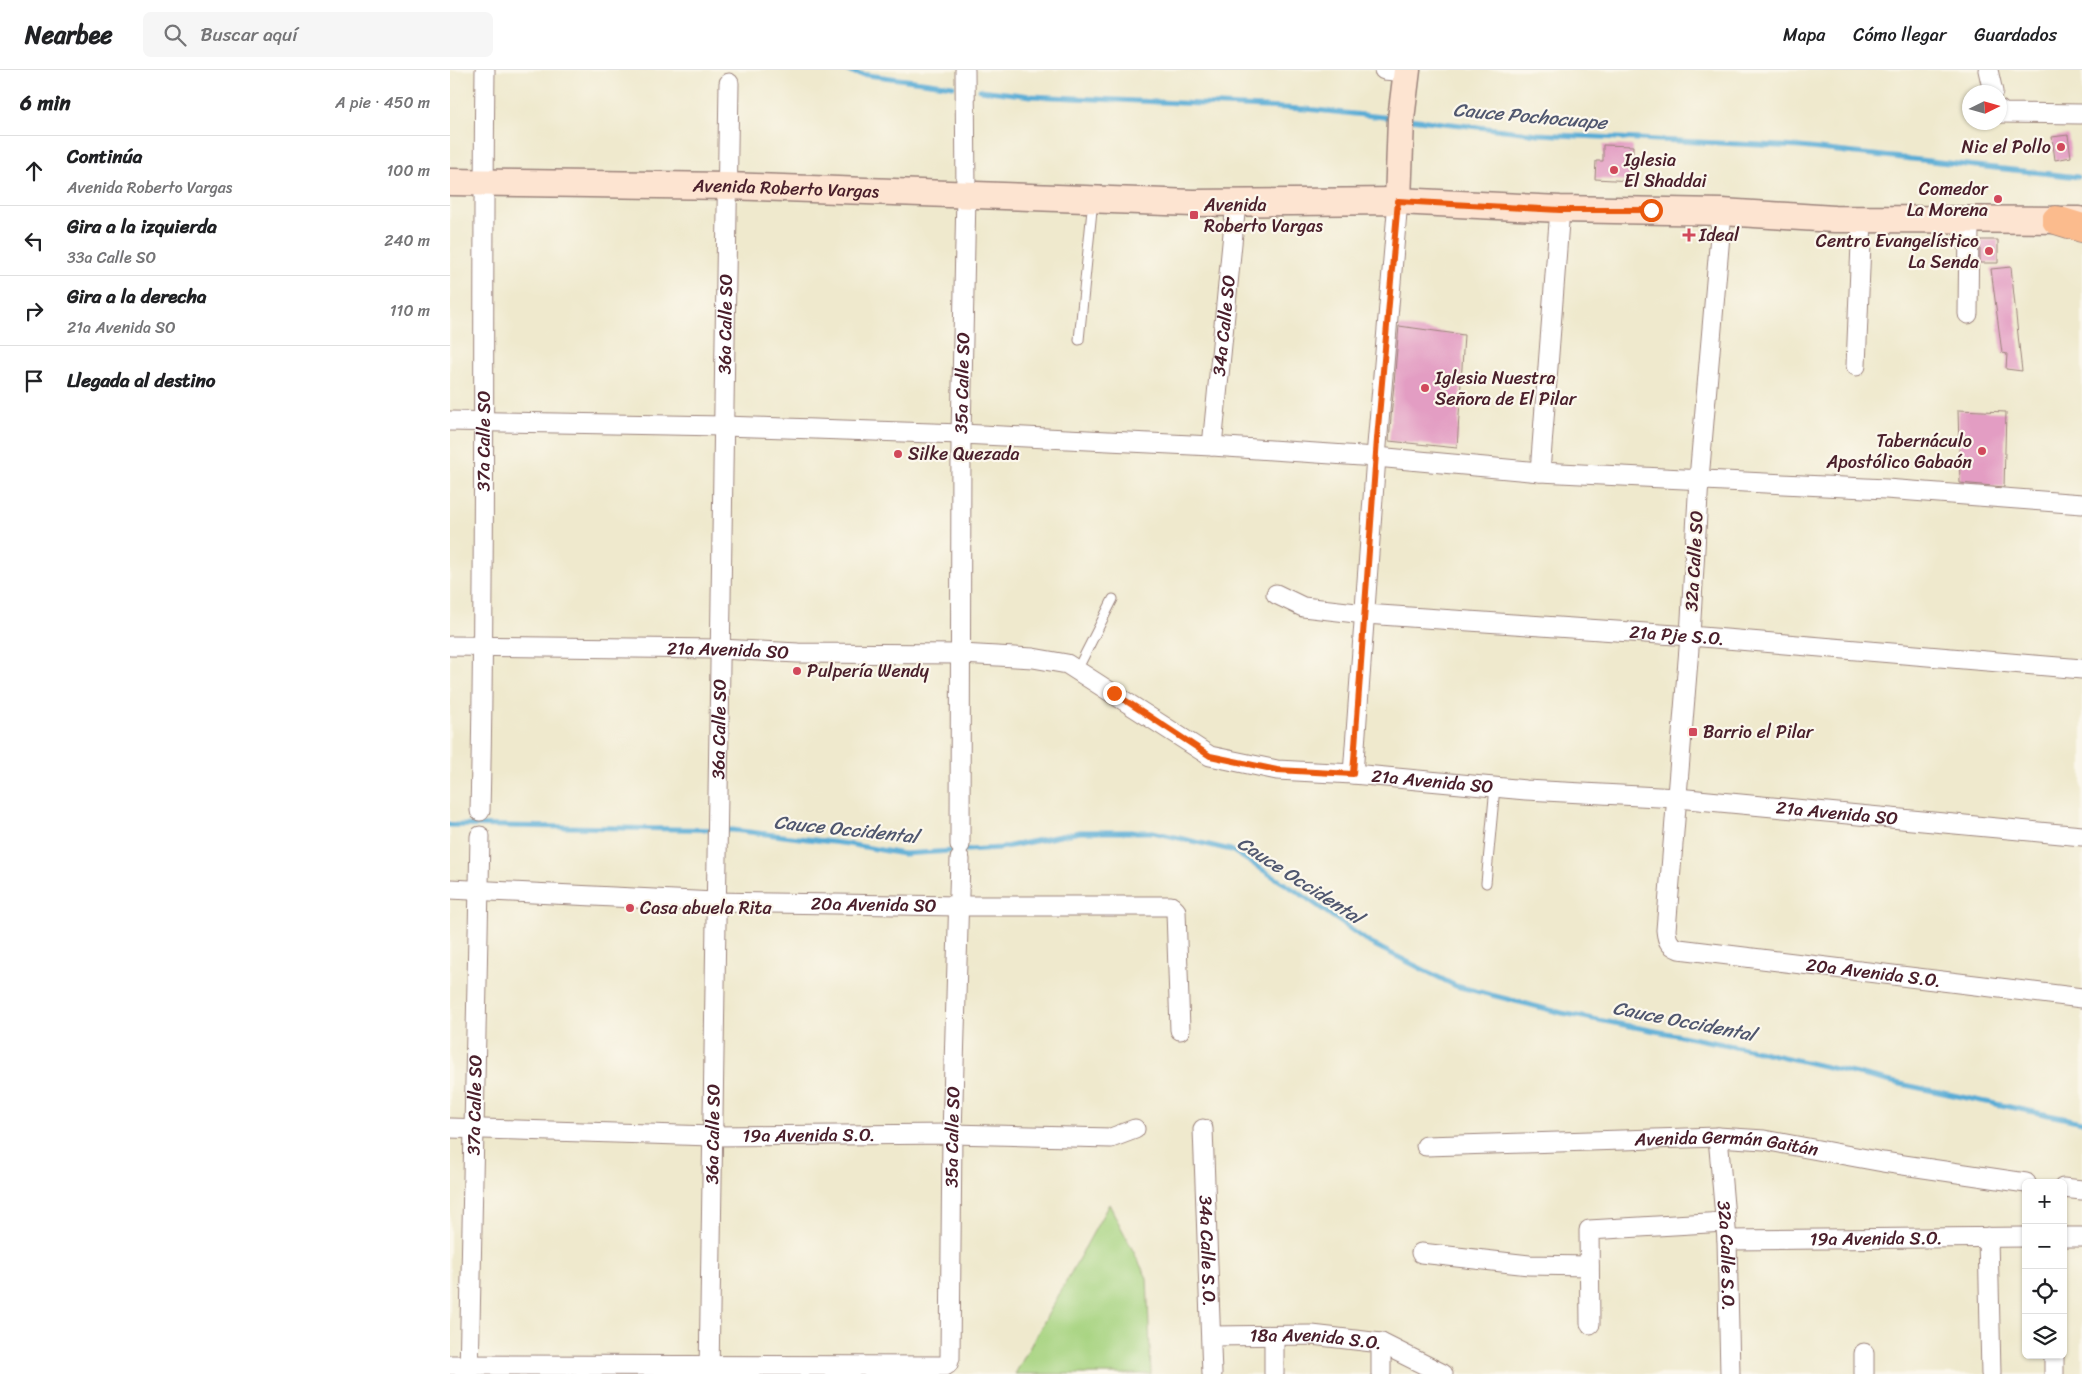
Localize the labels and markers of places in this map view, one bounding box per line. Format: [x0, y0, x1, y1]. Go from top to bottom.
place label: Nic el Pollo [1962, 131, 2051, 163]
marker: Nic el Pollo [2055, 141, 2067, 153]
place label: Iglesia El Shaddai [1623, 144, 1708, 197]
marker: Iglesia El Shaddai [1608, 164, 1620, 176]
place label: Comedor La Morena [1907, 173, 1990, 226]
place label: Avenida Roberto Vargas [1203, 189, 1323, 242]
marker: Comedor La Morena [1992, 193, 2004, 205]
marker: Avenida Roberto Vargas [1188, 209, 1200, 221]
place label: Ideal [1698, 219, 1740, 251]
place label: Centro Evangelístico La Senda [1816, 225, 1979, 278]
marker: Ideal [1683, 229, 1695, 241]
marker: Centro Evangelístico La Senda [1983, 245, 1995, 257]
place label: Iglesia Nuestra Señora de El Pilar [1434, 362, 1578, 415]
marker: Iglesia Nuestra Señora de El Pilar [1419, 382, 1431, 394]
place label: Tabernáculo Apostólico Gabaón [1825, 425, 1972, 478]
place label: Silke Quezada [908, 438, 1020, 470]
marker: Tabernáculo Apostólico Gabaón [1976, 445, 1988, 457]
marker: Silke Quezada [892, 448, 904, 460]
place label: Pulpería Wendy [807, 655, 930, 687]
marker: Pulpería Wendy [791, 665, 803, 677]
place label: Barrio el Pilar [1703, 716, 1815, 748]
marker: Barrio el Pilar [1687, 726, 1699, 738]
place label: Casa abuela Rita [640, 892, 772, 924]
marker: Casa abuela Rita [624, 902, 636, 914]

